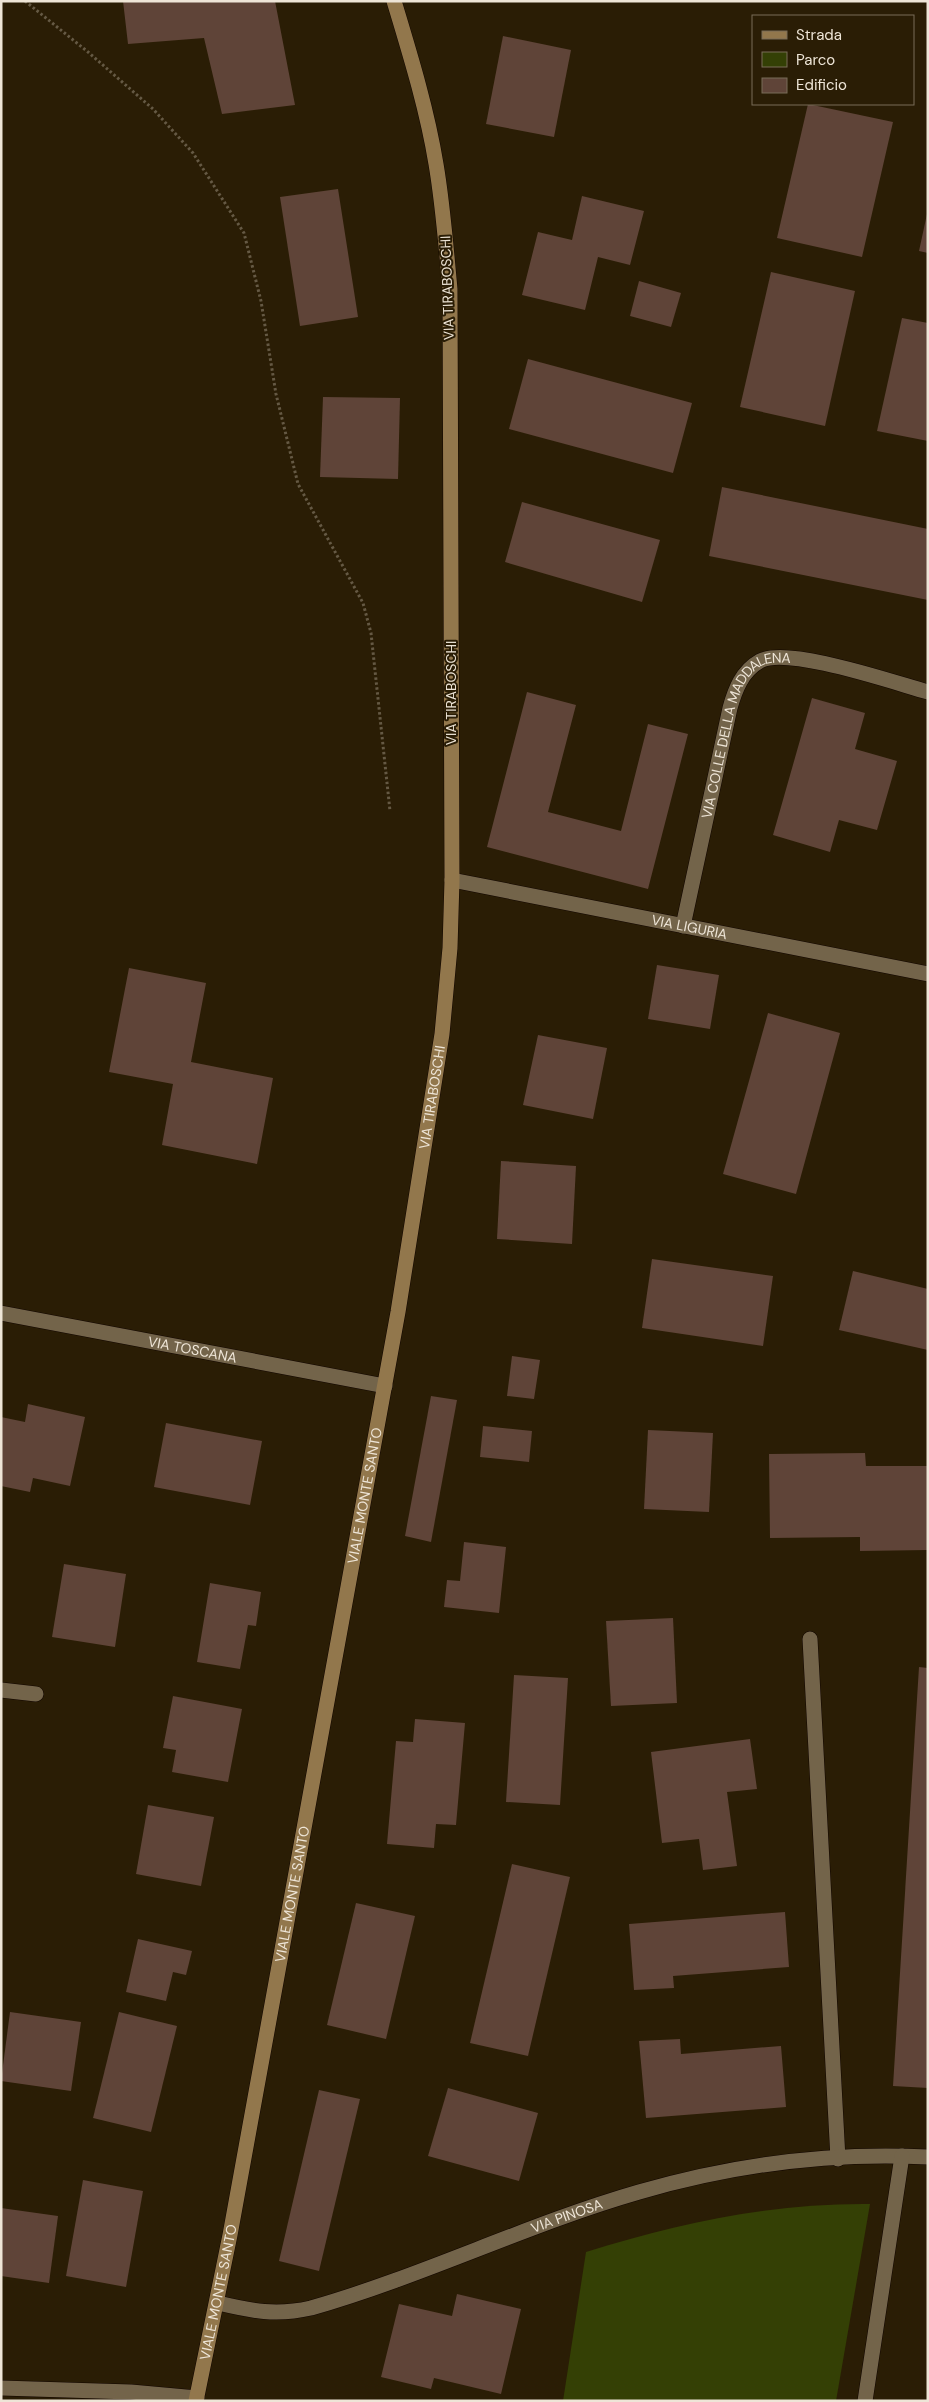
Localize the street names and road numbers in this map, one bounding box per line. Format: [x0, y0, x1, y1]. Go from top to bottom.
street label: VIA TIRABOSCHI [436, 235, 458, 341]
street label: VIA TIRABOSCHI [442, 641, 460, 745]
street label: VIA COLLE DELLA MADDALENA [697, 648, 791, 820]
street label: VIA LIGURIA [650, 911, 729, 943]
street label: VIA TIRABOSCHI [415, 1044, 449, 1150]
street label: VIA TOSCANA [147, 1332, 239, 1367]
street label: VIALE MONTE SANTO [343, 1426, 386, 1565]
street label: VIALE MONTE SANTO [271, 1824, 313, 1964]
street label: VIA PINOSA [528, 2195, 605, 2237]
street label: VIALE MONTE SANTO [196, 2223, 241, 2362]

